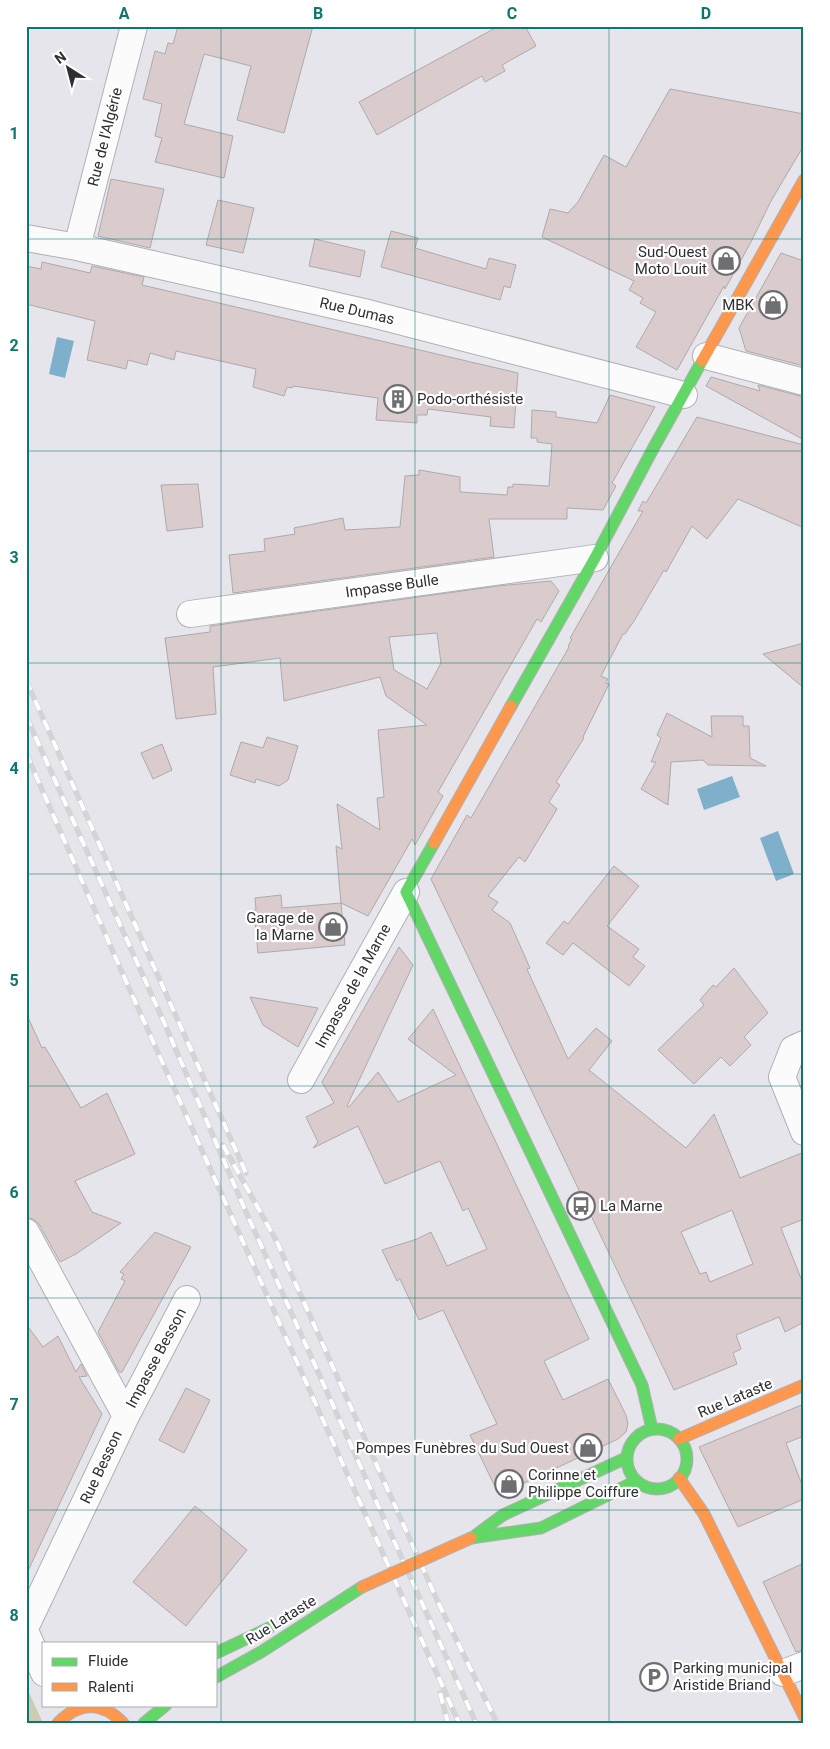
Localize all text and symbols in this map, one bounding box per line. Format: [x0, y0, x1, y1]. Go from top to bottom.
text: A [119, 4, 130, 23]
text: B [313, 4, 323, 23]
text: C [507, 4, 517, 23]
text: D [701, 4, 711, 23]
north arrow [42, 42, 92, 92]
text: N [52, 48, 69, 67]
street label: Rue de l'Algérie [84, 86, 126, 188]
text: 1 [9, 124, 19, 143]
place label: Sud-Ouest Moto Louit [635, 243, 707, 278]
shop icon: Sud-Ouest Moto Louit [711, 246, 741, 276]
shop icon: MBK [758, 290, 788, 320]
street label: Rue Dumas [318, 294, 396, 328]
place label: MBK [722, 296, 755, 314]
text: 2 [9, 336, 19, 355]
building icon: Podo-orthésiste [383, 384, 413, 414]
place label: Podo-orthésiste [417, 390, 523, 408]
text: 3 [9, 548, 19, 567]
street label: Impasse Bulle [344, 571, 440, 601]
text: 4 [9, 759, 19, 778]
place label: Garage de la Marne [246, 909, 314, 944]
shop icon: Garage de la Marne [318, 912, 348, 942]
street label: Impasse de la Marne [311, 921, 395, 1051]
text: 5 [9, 971, 19, 990]
text: 6 [9, 1183, 19, 1202]
bus stop icon: La Marne [566, 1191, 596, 1221]
place label: La Marne [600, 1197, 663, 1215]
street label: Impasse Besson [122, 1305, 190, 1411]
street label: Rue Lataste [695, 1374, 775, 1422]
text: 7 [9, 1395, 19, 1414]
street label: Rue Besson [76, 1427, 126, 1507]
shop icon: Pompes Funèbres du Sud Ouest [573, 1433, 603, 1463]
place label: Pompes Funèbres du Sud Ouest [356, 1439, 569, 1457]
place label: Corinne et Philippe Coiffure [528, 1466, 639, 1501]
shop icon: Corinne et Philippe Coiffure [494, 1469, 524, 1499]
street label: Rue Lataste [243, 1591, 319, 1649]
text: 8 [9, 1606, 19, 1625]
legend [42, 1642, 218, 1706]
text: Fluide [88, 1652, 128, 1670]
place label: Parking municipal Aristide Briand [673, 1659, 792, 1694]
parking icon: Parking municipal Aristide Briand [639, 1662, 669, 1692]
text: Ralenti [88, 1678, 134, 1696]

